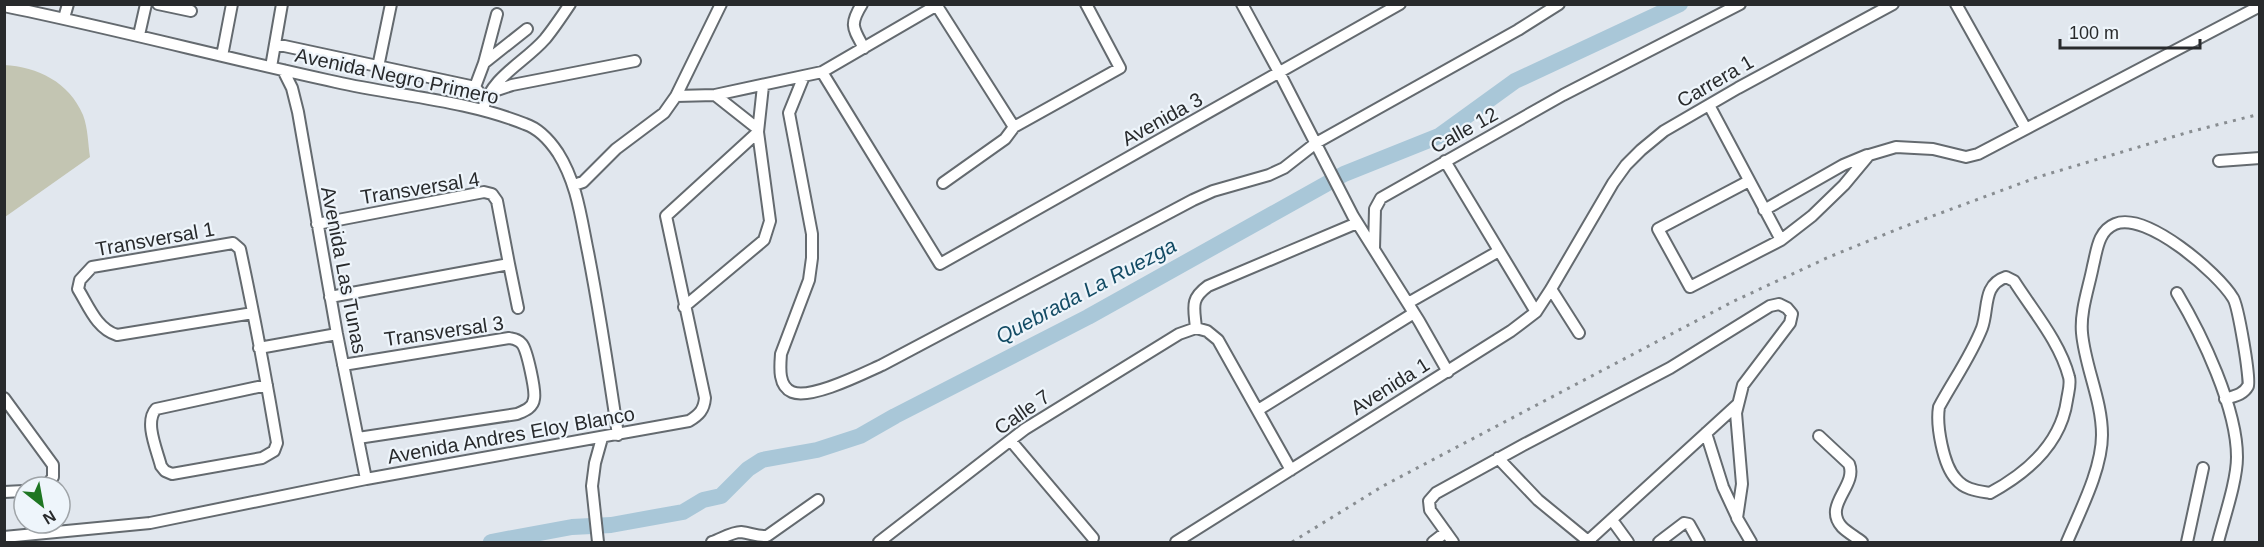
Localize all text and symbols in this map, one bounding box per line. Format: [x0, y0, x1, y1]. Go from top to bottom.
scale bar [2060, 12, 2200, 50]
text: 100 m [2069, 23, 2119, 43]
street label: Avenida Negro Primero [293, 44, 501, 108]
street label: Carrera 1 [1673, 50, 1757, 112]
street label: Avenida 3 [1118, 88, 1206, 150]
street label: Calle 12 [1427, 103, 1501, 157]
street label: Transversal 4 [359, 168, 481, 208]
street label: Avenida Las Tunas [317, 185, 371, 355]
street label: Transversal 1 [94, 218, 216, 260]
water label: Quebrada La Ruezga [992, 233, 1180, 348]
street label: Transversal 3 [383, 312, 505, 350]
street label: Avenida 1 [1347, 353, 1433, 419]
street label: Calle 7 [990, 385, 1054, 439]
street label: Avenida Andres Eloy Blanco [386, 402, 636, 468]
north arrow [12, 475, 72, 535]
text: N [40, 507, 59, 528]

